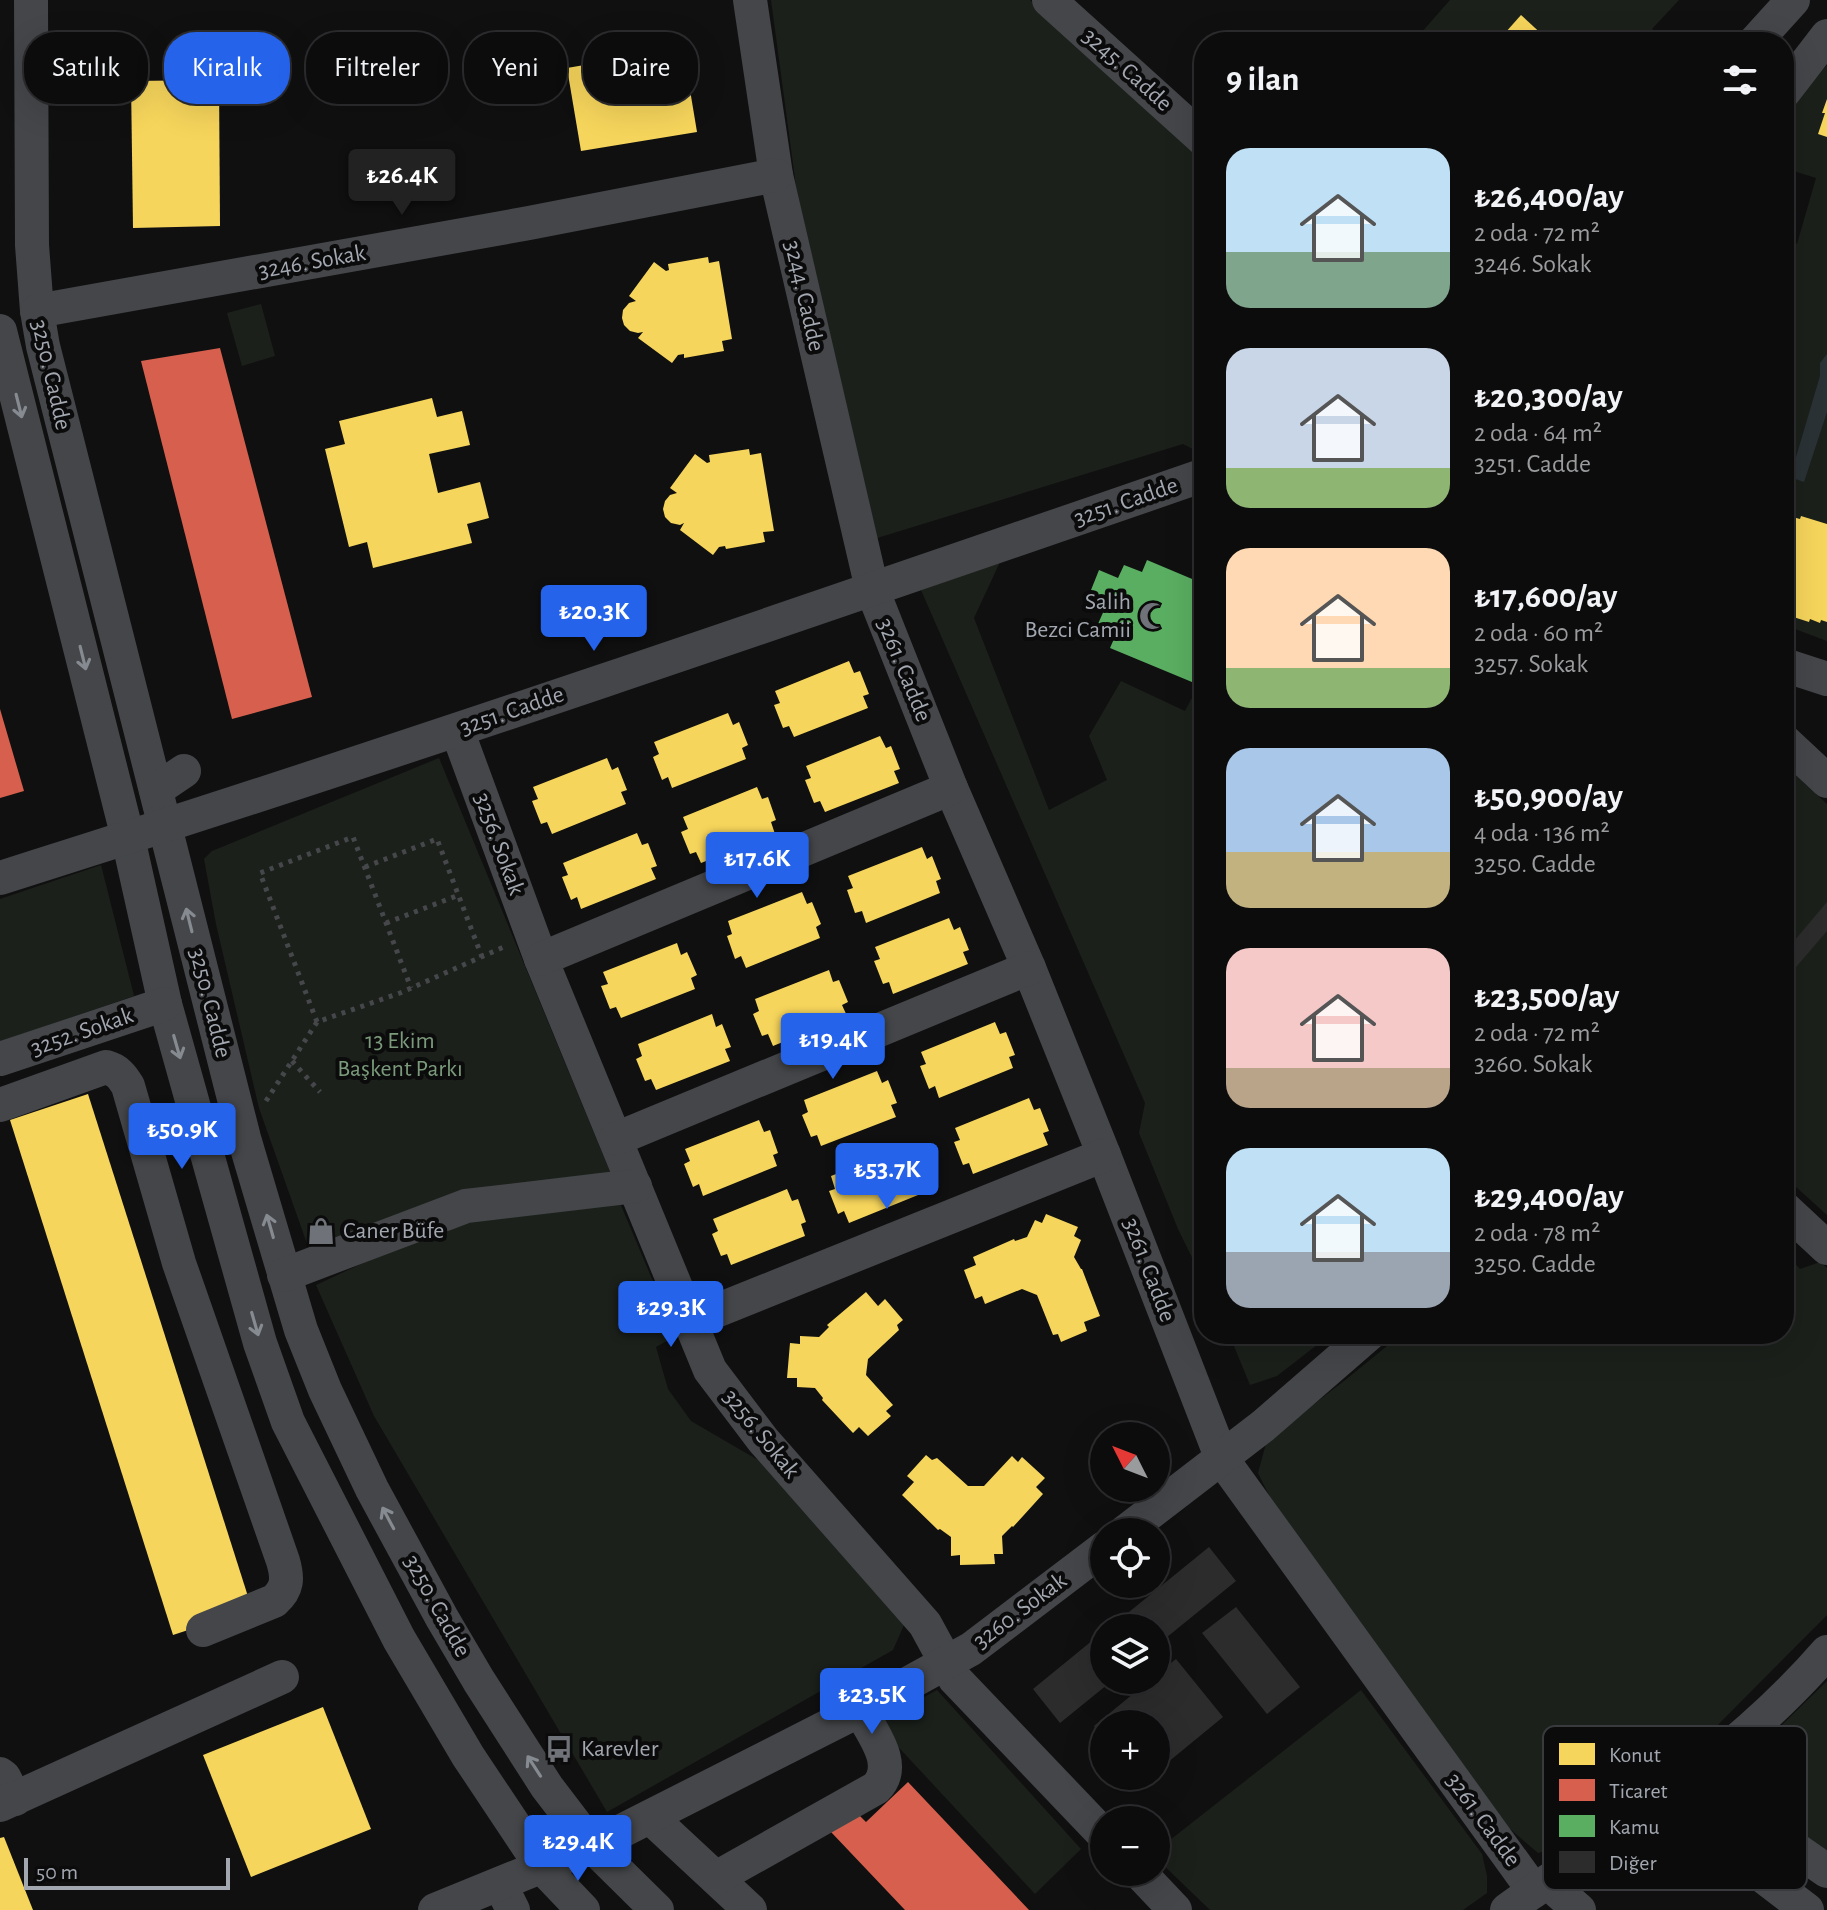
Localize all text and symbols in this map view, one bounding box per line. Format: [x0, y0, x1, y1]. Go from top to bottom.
street label: 3245. Cadde [1078, 24, 1176, 116]
chip: Satılık [24, 32, 148, 104]
chip: Kiralık [164, 32, 290, 104]
chip: Filtreler [306, 32, 448, 104]
chip: Yeni [464, 32, 567, 104]
chip: Daire [583, 32, 698, 104]
icon: filters [1718, 58, 1762, 102]
text: 9 ilan [1226, 63, 1300, 97]
pin: ₺26.4K [337, 149, 467, 217]
text: ₺26.4K [366, 162, 438, 188]
icon: home [1290, 180, 1386, 276]
text: ₺26,400/ay [1474, 180, 1624, 214]
text: 2 oda · 72 m² [1474, 220, 1600, 246]
street label: 3244. Cadde [780, 238, 828, 354]
street label: 3246. Sokak [257, 241, 367, 283]
text: 3246. Sokak [1474, 251, 1591, 277]
street label: 3250. Cadde [27, 318, 75, 432]
icon: home [1290, 380, 1386, 476]
text: ₺20,300/ay [1474, 380, 1623, 414]
one-way arrow [13, 393, 28, 419]
text: 2 oda · 64 m² [1474, 420, 1602, 446]
text: 3251. Cadde [1474, 451, 1591, 477]
street label: 3251. Cadde [1071, 473, 1181, 531]
icon: home [1290, 580, 1386, 676]
text: ₺17,600/ay [1474, 580, 1618, 614]
pin: ₺20.3K [529, 585, 659, 653]
place label: Salih Bezci Camii [1025, 590, 1131, 642]
text: ₺20.3K [559, 598, 629, 624]
mosque icon: Salih Bezci Camii [1138, 601, 1168, 631]
street label: 3261. Cadde [872, 615, 936, 725]
text: 2 oda · 60 m² [1474, 620, 1603, 646]
one-way arrow [76, 645, 91, 671]
text: 3257. Sokak [1474, 651, 1588, 677]
street label: 3251. Cadde [457, 682, 567, 740]
icon: home [1290, 780, 1386, 876]
text: ₺50,900/ay [1474, 780, 1623, 814]
street label: 3256. Sokak [469, 790, 529, 898]
text: 4 oda · 136 m² [1474, 820, 1610, 846]
pin: ₺17.6K [692, 832, 822, 900]
text: ₺17.6K [724, 845, 790, 871]
text: 3250. Cadde [1474, 851, 1596, 877]
one-way arrow [181, 908, 196, 934]
street label: 3250. Cadde [185, 946, 235, 1060]
icon: home [1290, 980, 1386, 1076]
text: ₺23,500/ay [1474, 980, 1620, 1014]
street label: 3252. Sokak [28, 1003, 136, 1061]
pin: ₺19.4K [768, 1013, 898, 1081]
text: 2 oda · 72 m² [1474, 1020, 1600, 1046]
text: ₺19.4K [799, 1026, 867, 1052]
park label: 13 Ekim Başkent Parkı [337, 1029, 463, 1081]
one-way arrow [170, 1033, 185, 1059]
text: 3260. Sokak [1474, 1051, 1592, 1077]
pin: ₺50.9K [117, 1103, 247, 1171]
text: ₺50.9K [147, 1116, 217, 1142]
pin: ₺53.7K [822, 1143, 952, 1211]
text: ₺53.7K [853, 1156, 921, 1182]
icon: home [1290, 1180, 1386, 1276]
text: ₺29,400/ay [1474, 1180, 1624, 1214]
one-way arrow [262, 1213, 277, 1239]
street label: 3261. Cadde [1118, 1215, 1180, 1325]
shop icon: Caner Büfe [306, 1216, 336, 1246]
place label: Caner Büfe [343, 1219, 444, 1243]
text: 2 oda · 78 m² [1474, 1220, 1600, 1246]
text: 3250. Cadde [1474, 1251, 1596, 1277]
pin: ₺29.3K [606, 1281, 736, 1349]
text: ₺29.3K [636, 1294, 706, 1320]
one-way arrow [248, 1311, 263, 1337]
street label: 3256. Sokak [718, 1385, 804, 1483]
north arrow [1090, 1422, 1170, 1502]
map controls [1090, 1422, 1170, 1886]
one-way arrow [379, 1507, 395, 1530]
button: locate [1090, 1518, 1170, 1598]
street label: 3250. Cadde [399, 1551, 475, 1661]
street label: 3260. Sokak [969, 1568, 1071, 1653]
button: layers [1090, 1614, 1170, 1694]
pin: ₺23.5K [807, 1668, 937, 1736]
text: ₺23.5K [838, 1681, 906, 1707]
button: + [1090, 1710, 1170, 1790]
legend [1543, 1726, 1807, 1890]
bus stop icon: Karevler [544, 1734, 574, 1764]
place label: Karevler [581, 1737, 659, 1761]
text: Konut [1609, 1744, 1661, 1766]
one-way arrow [525, 1755, 541, 1778]
street label: 3261. Cadde [1441, 1769, 1525, 1871]
text: Ticaret [1609, 1780, 1668, 1802]
button: − [1090, 1806, 1170, 1886]
pin: ₺29.4K [513, 1815, 643, 1883]
text: Kamu [1609, 1816, 1660, 1838]
text: ₺29.4K [542, 1828, 614, 1854]
text: Diğer [1609, 1852, 1657, 1874]
scale bar [24, 1854, 230, 1890]
text: 50 m [36, 1861, 78, 1883]

